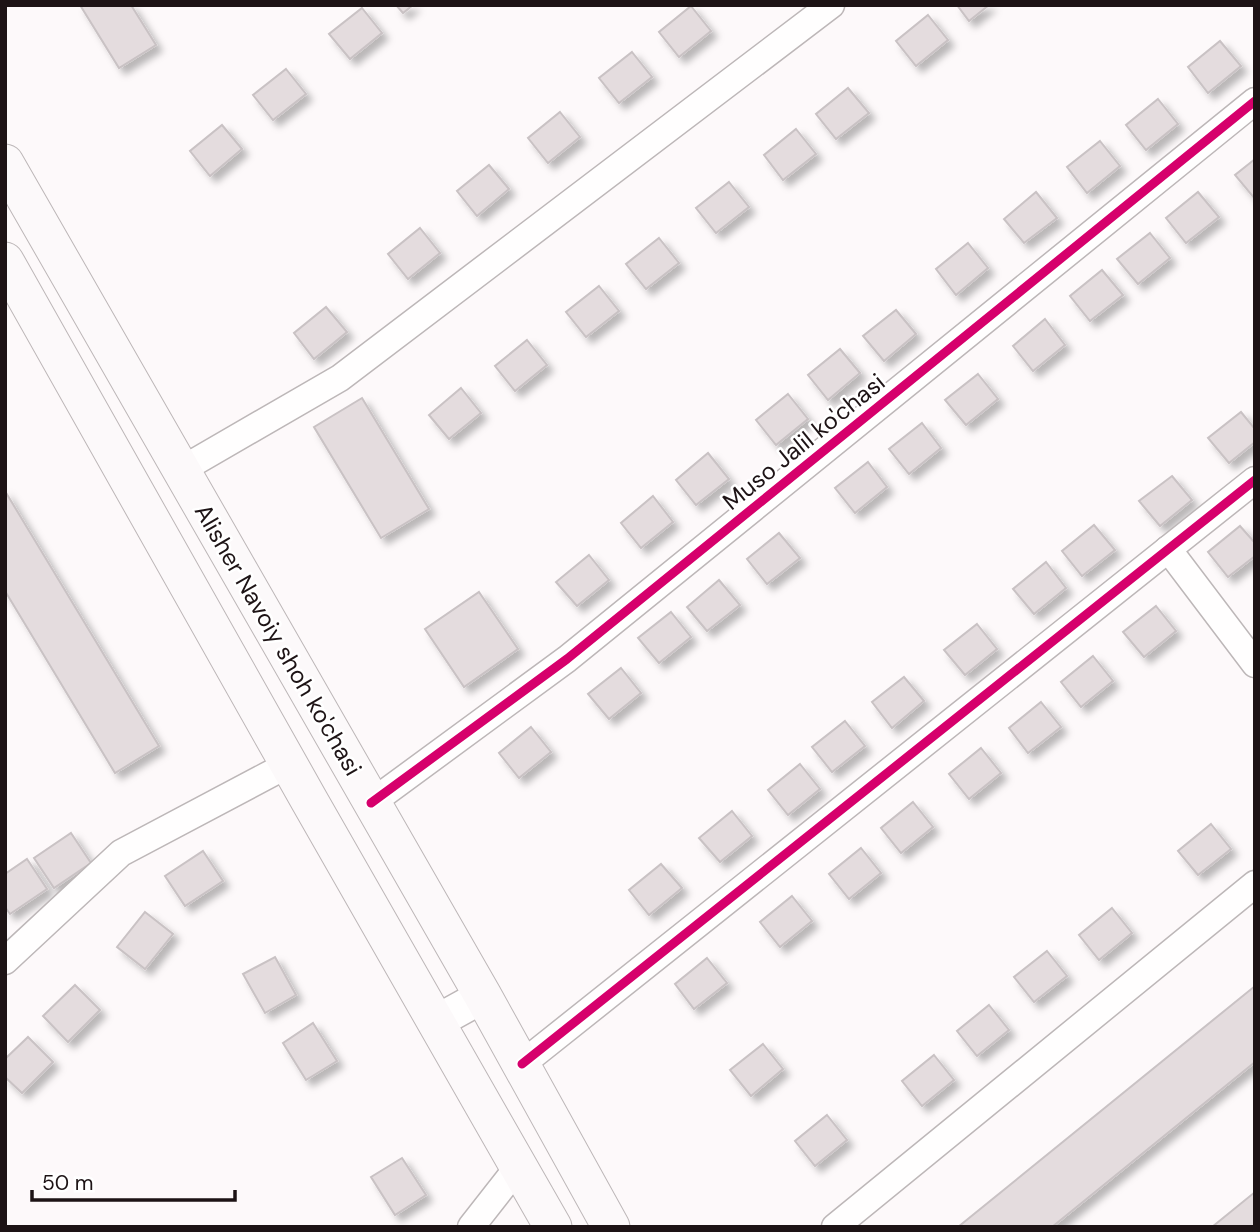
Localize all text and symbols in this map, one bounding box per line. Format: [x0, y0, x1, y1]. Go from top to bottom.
street label: Muso Jalil ko'chasi [716, 367, 891, 517]
street label: Alisher Navoiy shoh ko'chasi [188, 498, 369, 781]
scale bar [32, 1158, 234, 1202]
text: 50 m [42, 1169, 93, 1197]

